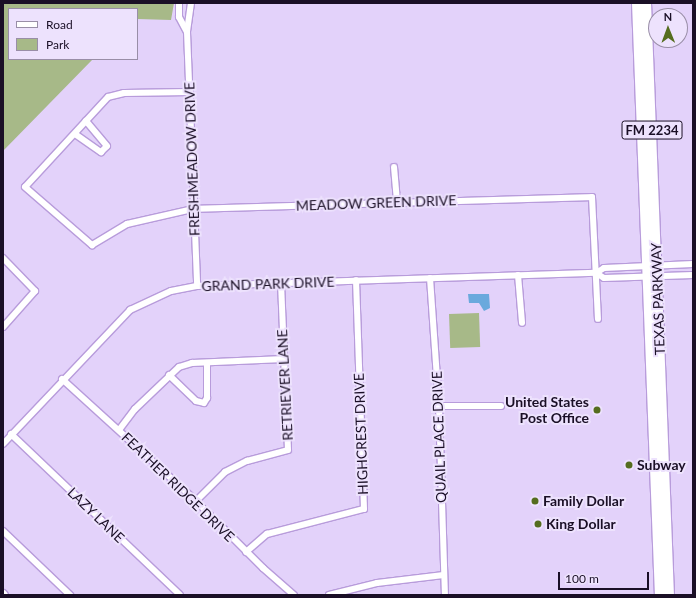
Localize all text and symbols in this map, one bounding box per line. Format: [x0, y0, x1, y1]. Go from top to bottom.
legend [8, 8, 138, 60]
north arrow [648, 8, 688, 48]
text: N [663, 10, 672, 23]
text: Road [46, 17, 73, 32]
text: Park [46, 37, 69, 52]
street label: FRESHMEADOW DRIVE [181, 82, 203, 236]
road number: FM 2234 [621, 119, 683, 141]
street label: MEADOW GREEN DRIVE [295, 192, 457, 214]
street label: TEXAS PARKWAY [648, 243, 668, 355]
street label: GRAND PARK DRIVE [201, 273, 335, 295]
street label: RETRIEVER LANE [274, 329, 296, 441]
street label: QUAIL PLACE DRIVE [428, 371, 450, 503]
street label: HIGHCREST DRIVE [350, 373, 372, 495]
place label: United States Post Office [505, 394, 589, 426]
marker: United States Post Office [592, 405, 602, 415]
street label: FEATHER RIDGE DRIVE [118, 429, 238, 545]
place label: Subway [637, 457, 686, 473]
marker: Subway [624, 460, 634, 470]
street label: LAZY LANE [64, 484, 128, 546]
place label: Family Dollar [543, 493, 625, 509]
marker: Family Dollar [530, 496, 540, 506]
place label: King Dollar [546, 516, 616, 532]
marker: King Dollar [533, 519, 543, 529]
scale bar [560, 564, 651, 590]
text: 100 m [565, 571, 599, 586]

